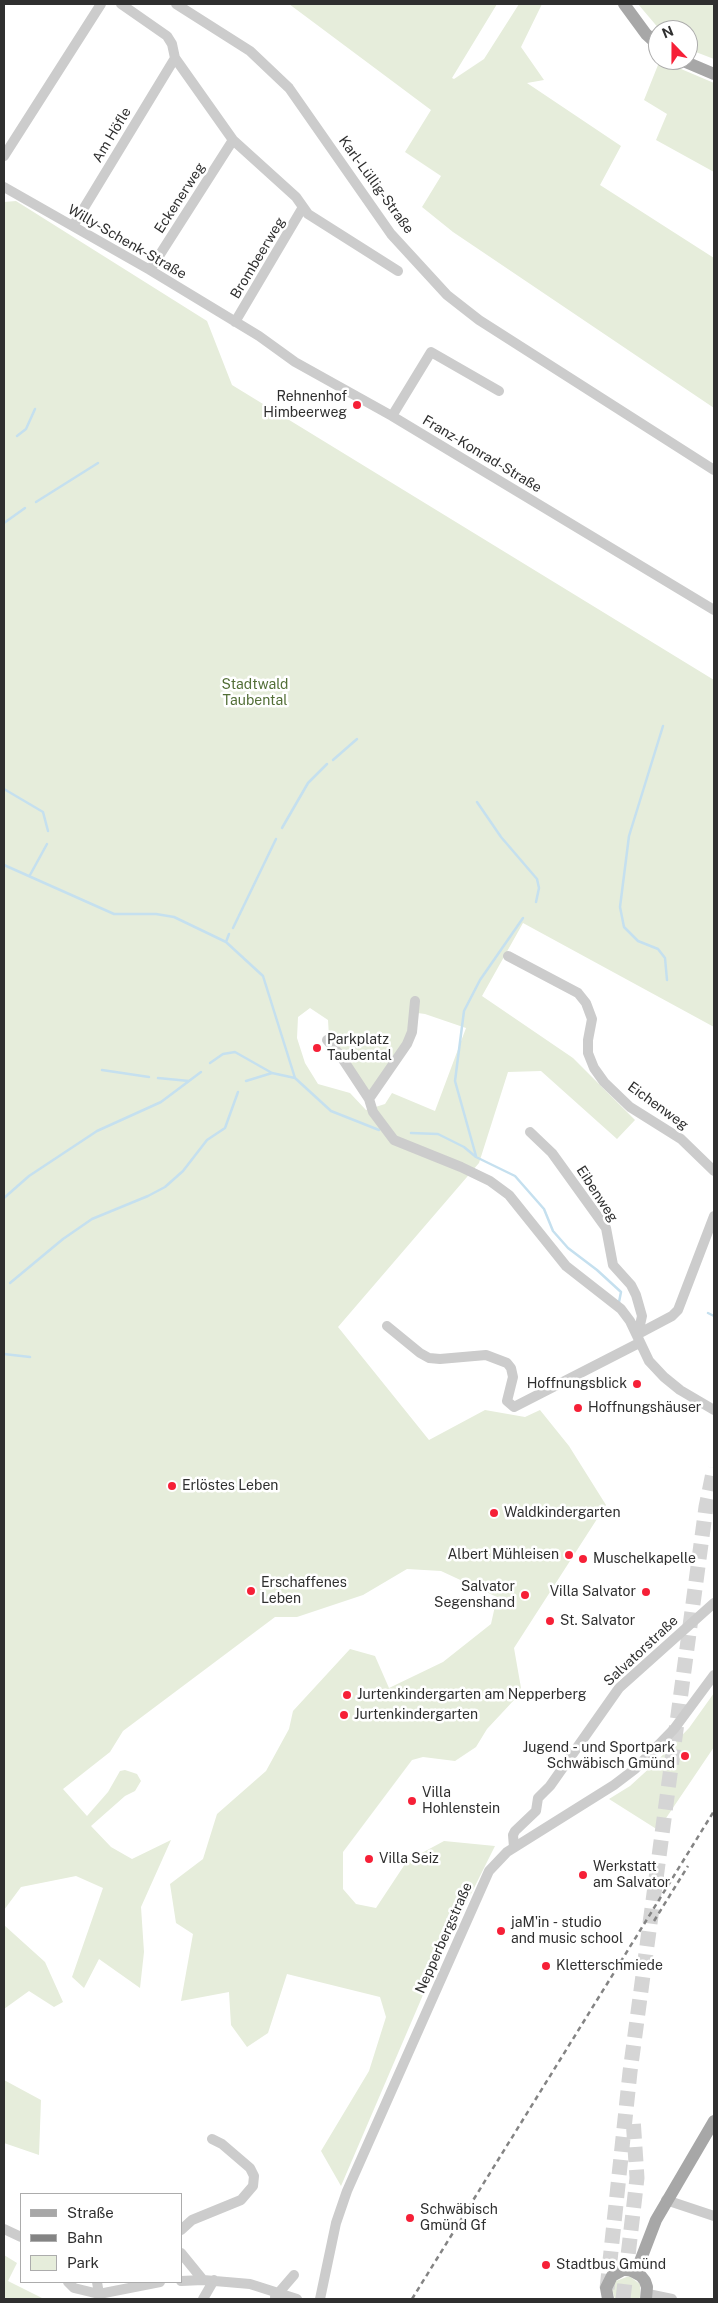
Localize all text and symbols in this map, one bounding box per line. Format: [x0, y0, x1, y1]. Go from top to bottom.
north arrow [648, 20, 698, 70]
text: N [660, 23, 676, 41]
street label: Am Höfle [89, 105, 135, 165]
street label: Karl-Lüllig-Straße [335, 133, 417, 237]
street label: Eckenerweg [151, 160, 209, 236]
street label: Willy-Schenk-Straße [65, 201, 189, 283]
street label: Brombeerweg [227, 214, 289, 302]
place label: Rehnenhof Himbeerweg [263, 389, 347, 422]
marker: Rehnenhof Himbeerweg [351, 399, 363, 411]
street label: Franz-Konrad-Straße [419, 412, 545, 496]
park label: Stadtwald Taubental [222, 677, 288, 710]
place label: Parkplatz Taubental [327, 1032, 392, 1064]
marker: Parkplatz Taubental [311, 1042, 323, 1054]
street label: Eichenweg [624, 1078, 692, 1134]
street label: Eibenweg [573, 1163, 621, 1225]
place label: Hoffnungsblick [527, 1376, 627, 1392]
marker: Hoffnungsblick [631, 1378, 643, 1390]
place label: Hoffnungshäuser [588, 1400, 701, 1416]
marker: Hoffnungshäuser [572, 1402, 584, 1414]
place label: Erlöstes Leben [182, 1478, 278, 1494]
marker: Erlöstes Leben [166, 1480, 178, 1492]
place label: Waldkindergarten [504, 1505, 621, 1521]
marker: Waldkindergarten [488, 1507, 500, 1519]
place label: Albert Mühleisen [447, 1547, 559, 1563]
marker: Albert Mühleisen [563, 1549, 575, 1561]
place label: Muschelkapelle [593, 1551, 696, 1567]
marker: Muschelkapelle [577, 1553, 589, 1565]
place label: Erschaffenes Leben [261, 1575, 347, 1608]
place label: Salvator Segenshand [434, 1579, 515, 1611]
place label: Villa Salvator [550, 1584, 636, 1600]
marker: Erschaffenes Leben [245, 1585, 257, 1597]
marker: Villa Salvator [640, 1586, 652, 1598]
marker: Salvator Segenshand [519, 1589, 531, 1601]
street label: Salvatorstraße [600, 1612, 682, 1690]
place label: St. Salvator [560, 1613, 635, 1629]
marker: St. Salvator [544, 1615, 556, 1627]
place label: Jurtenkindergarten am Nepperberg [357, 1687, 586, 1703]
marker: Jurtenkindergarten am Nepperberg [341, 1689, 353, 1701]
place label: Jurtenkindergarten [354, 1707, 478, 1723]
marker: Jurtenkindergarten [338, 1709, 350, 1721]
place label: Jugend - und Sportpark Schwäbisch Gmünd [523, 1740, 675, 1772]
marker: Jugend - und Sportpark Schwäbisch Gmünd [679, 1750, 691, 1762]
place label: Villa Hohlenstein [422, 1785, 500, 1818]
marker: Villa Hohlenstein [406, 1795, 418, 1807]
place label: Villa Seiz [379, 1851, 439, 1867]
marker: Villa Seiz [363, 1853, 375, 1865]
place label: Werkstatt am Salvator [593, 1859, 670, 1891]
marker: Werkstatt am Salvator [577, 1869, 589, 1881]
street label: Nepperbergstraße [412, 1880, 476, 1996]
place label: jaM'in - studio and music school [511, 1915, 623, 1948]
marker: jaM'in - studio and music school [495, 1925, 507, 1937]
place label: Kletterschmiede [556, 1958, 663, 1974]
marker: Kletterschmiede [540, 1960, 552, 1972]
legend [20, 2193, 182, 2283]
place label: Schwäbisch Gmünd Gf [420, 2202, 498, 2234]
text: Straße [67, 2204, 114, 2221]
marker: Schwäbisch Gmünd Gf [404, 2212, 416, 2224]
text: Bahn [67, 2229, 103, 2246]
text: Park [67, 2254, 99, 2271]
place label: Stadtbus Gmünd [556, 2257, 666, 2273]
marker: Stadtbus Gmünd [540, 2259, 552, 2271]

